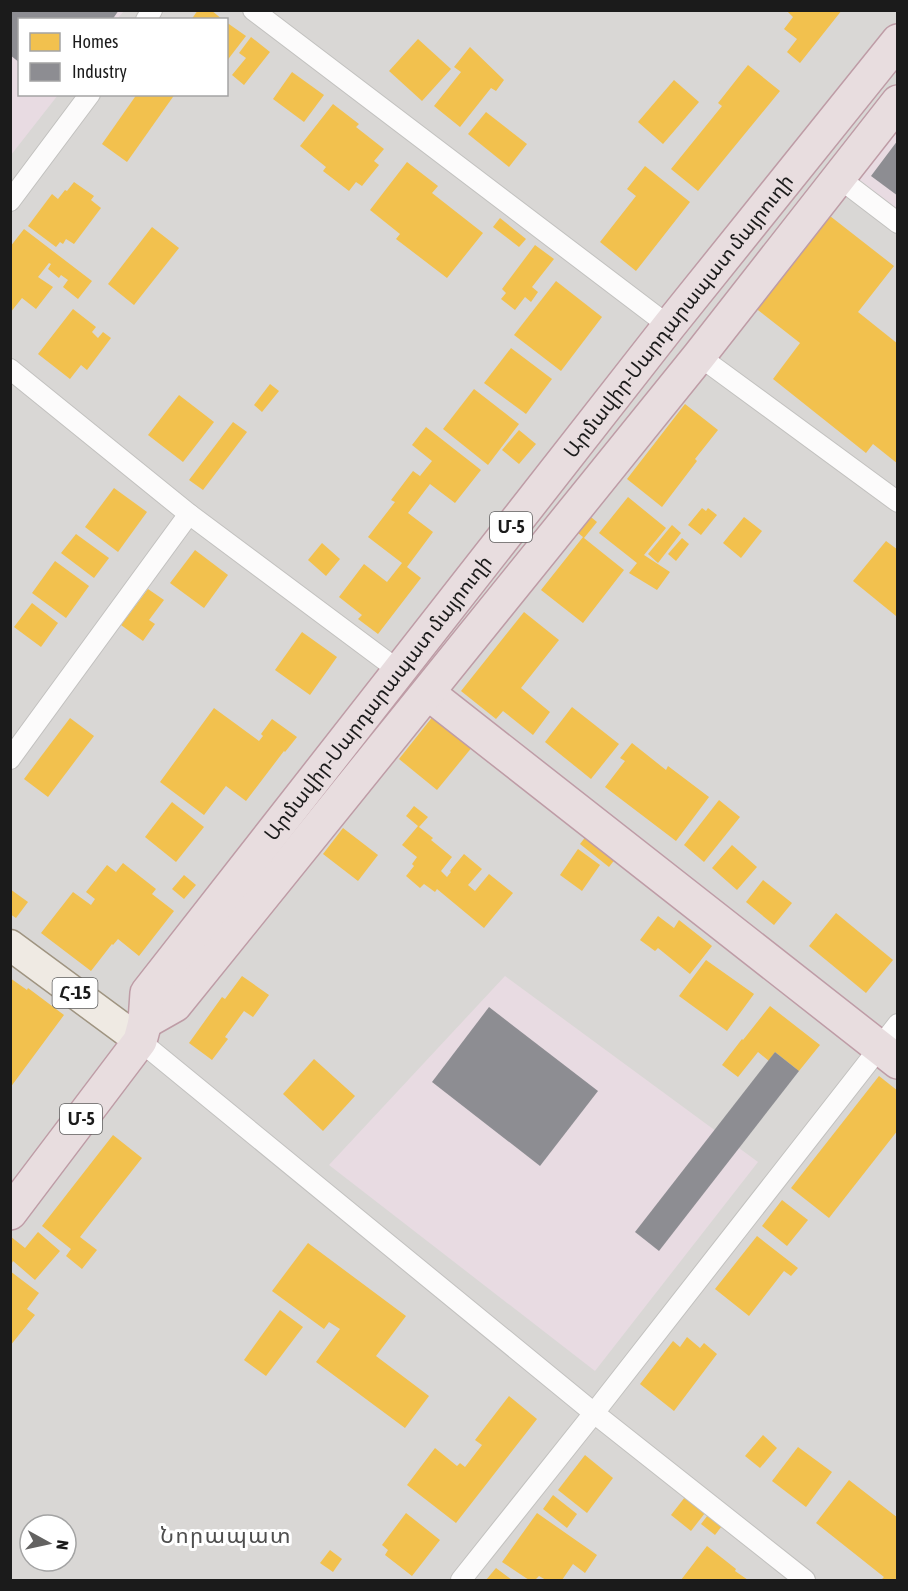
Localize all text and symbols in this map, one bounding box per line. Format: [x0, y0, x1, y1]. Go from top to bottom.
legend [18, 18, 228, 96]
text: Homes [72, 31, 118, 52]
text: Industry [72, 61, 127, 82]
street label: Արմավիր-Սարդարապատ մայրուղի [559, 169, 798, 462]
road number: Մ-5 [490, 512, 532, 542]
street label: Արմավիր-Սարդարապատ մայրուղի [259, 551, 497, 845]
road number: Հ-15 [52, 978, 98, 1008]
road number: Մ-5 [60, 1104, 102, 1134]
north arrow [18, 1513, 78, 1573]
district label: Նորապատ [160, 1522, 292, 1548]
text: N [53, 1539, 72, 1551]

